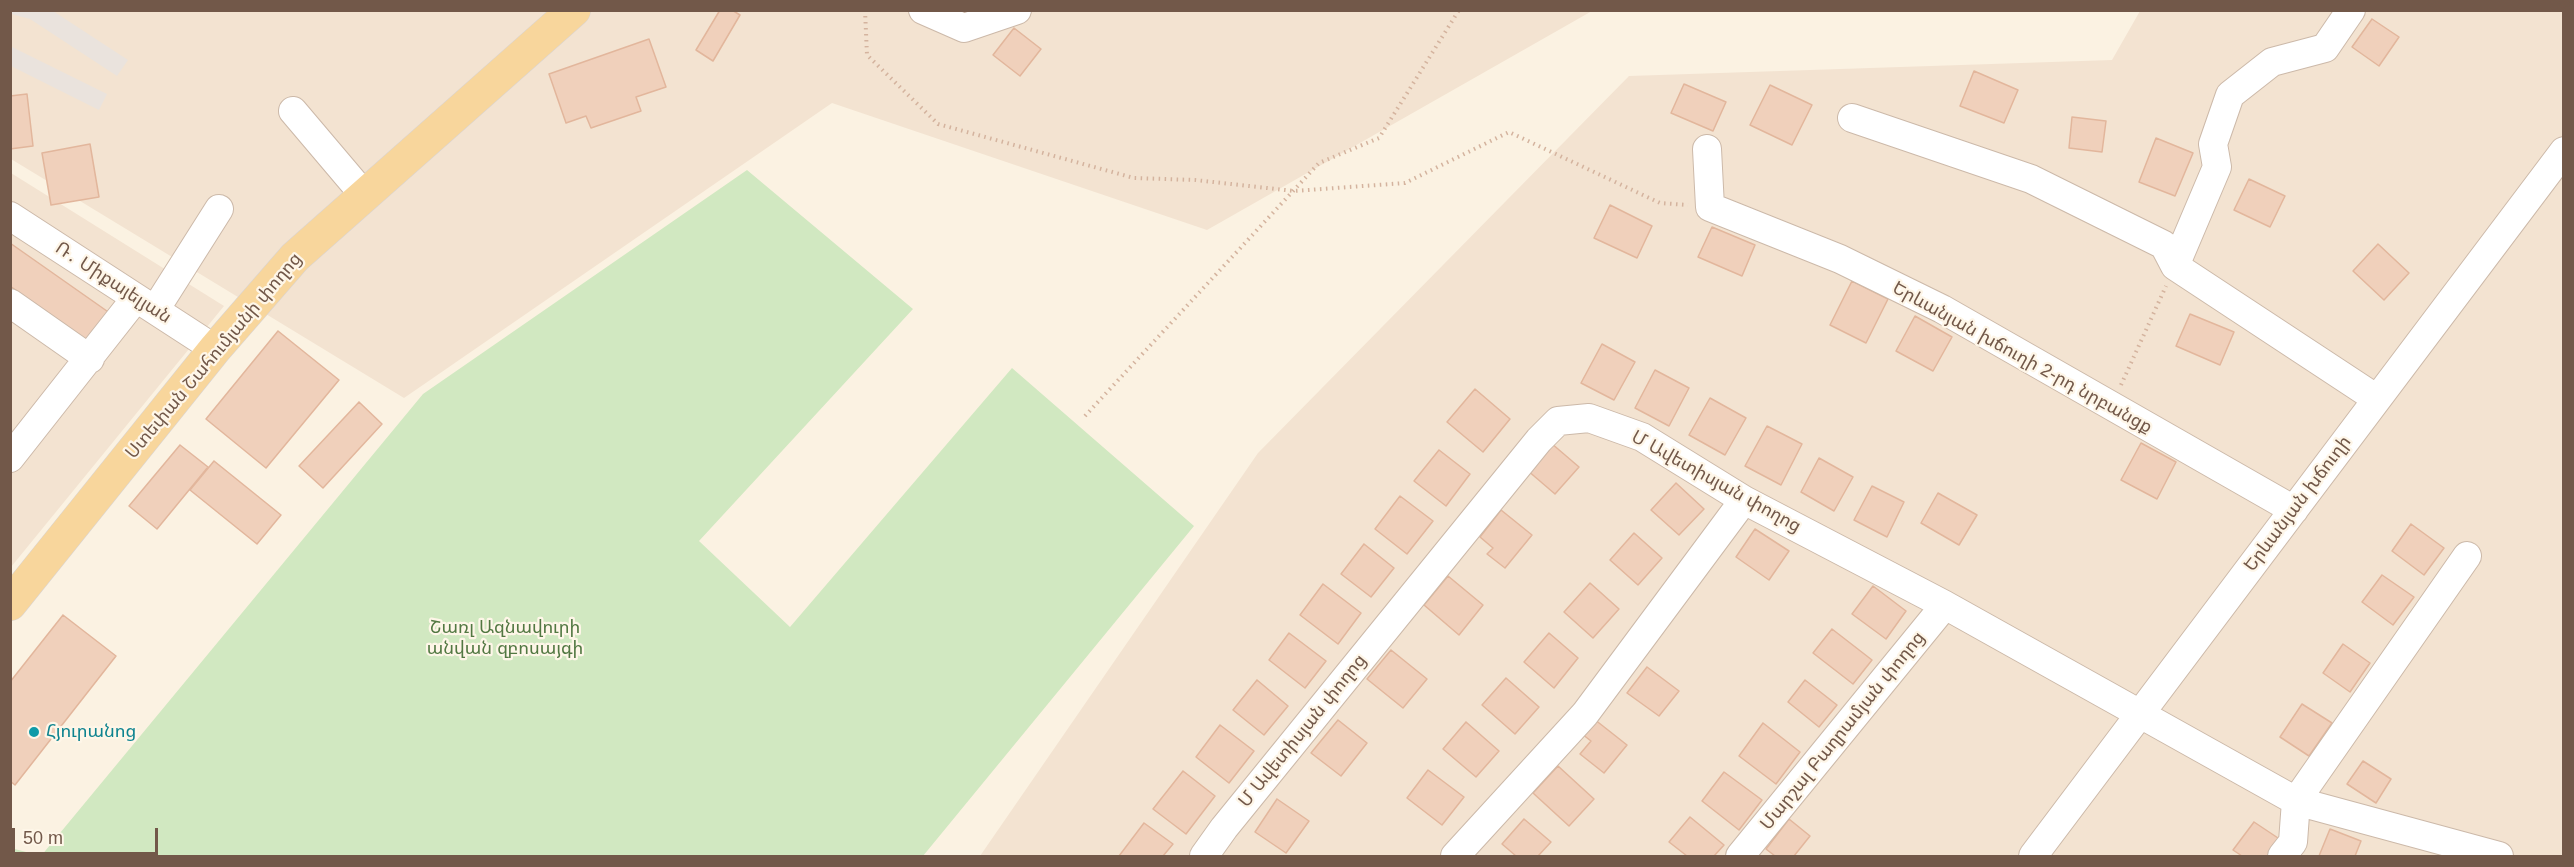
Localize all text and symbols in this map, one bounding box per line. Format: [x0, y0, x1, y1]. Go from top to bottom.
street label: Ռ․ Միքայելյան [51, 237, 175, 329]
street label: Ստեփան Շահումյանի փողոց [121, 249, 307, 463]
street label: Երևանյան խճուղի 2-րդ նրբանցք [1888, 277, 2156, 439]
street label: Մ Ավետիսյան փողոց [1627, 426, 1805, 538]
street label: Երևանյան խճուղի [2240, 432, 2356, 576]
park label: Շառլ Ազնավուրի անվան զբոսայգի [427, 617, 583, 660]
street label: Մարշալ Բաղրամյան փողոց [1756, 627, 1930, 835]
street label: Մ Ավետիսյան փողոց [1235, 650, 1371, 812]
place label: Հյուրանոց [46, 721, 136, 743]
marker: Հյուրանոց [27, 725, 41, 739]
scale bar [15, 816, 160, 854]
text: 50 m [23, 828, 63, 848]

